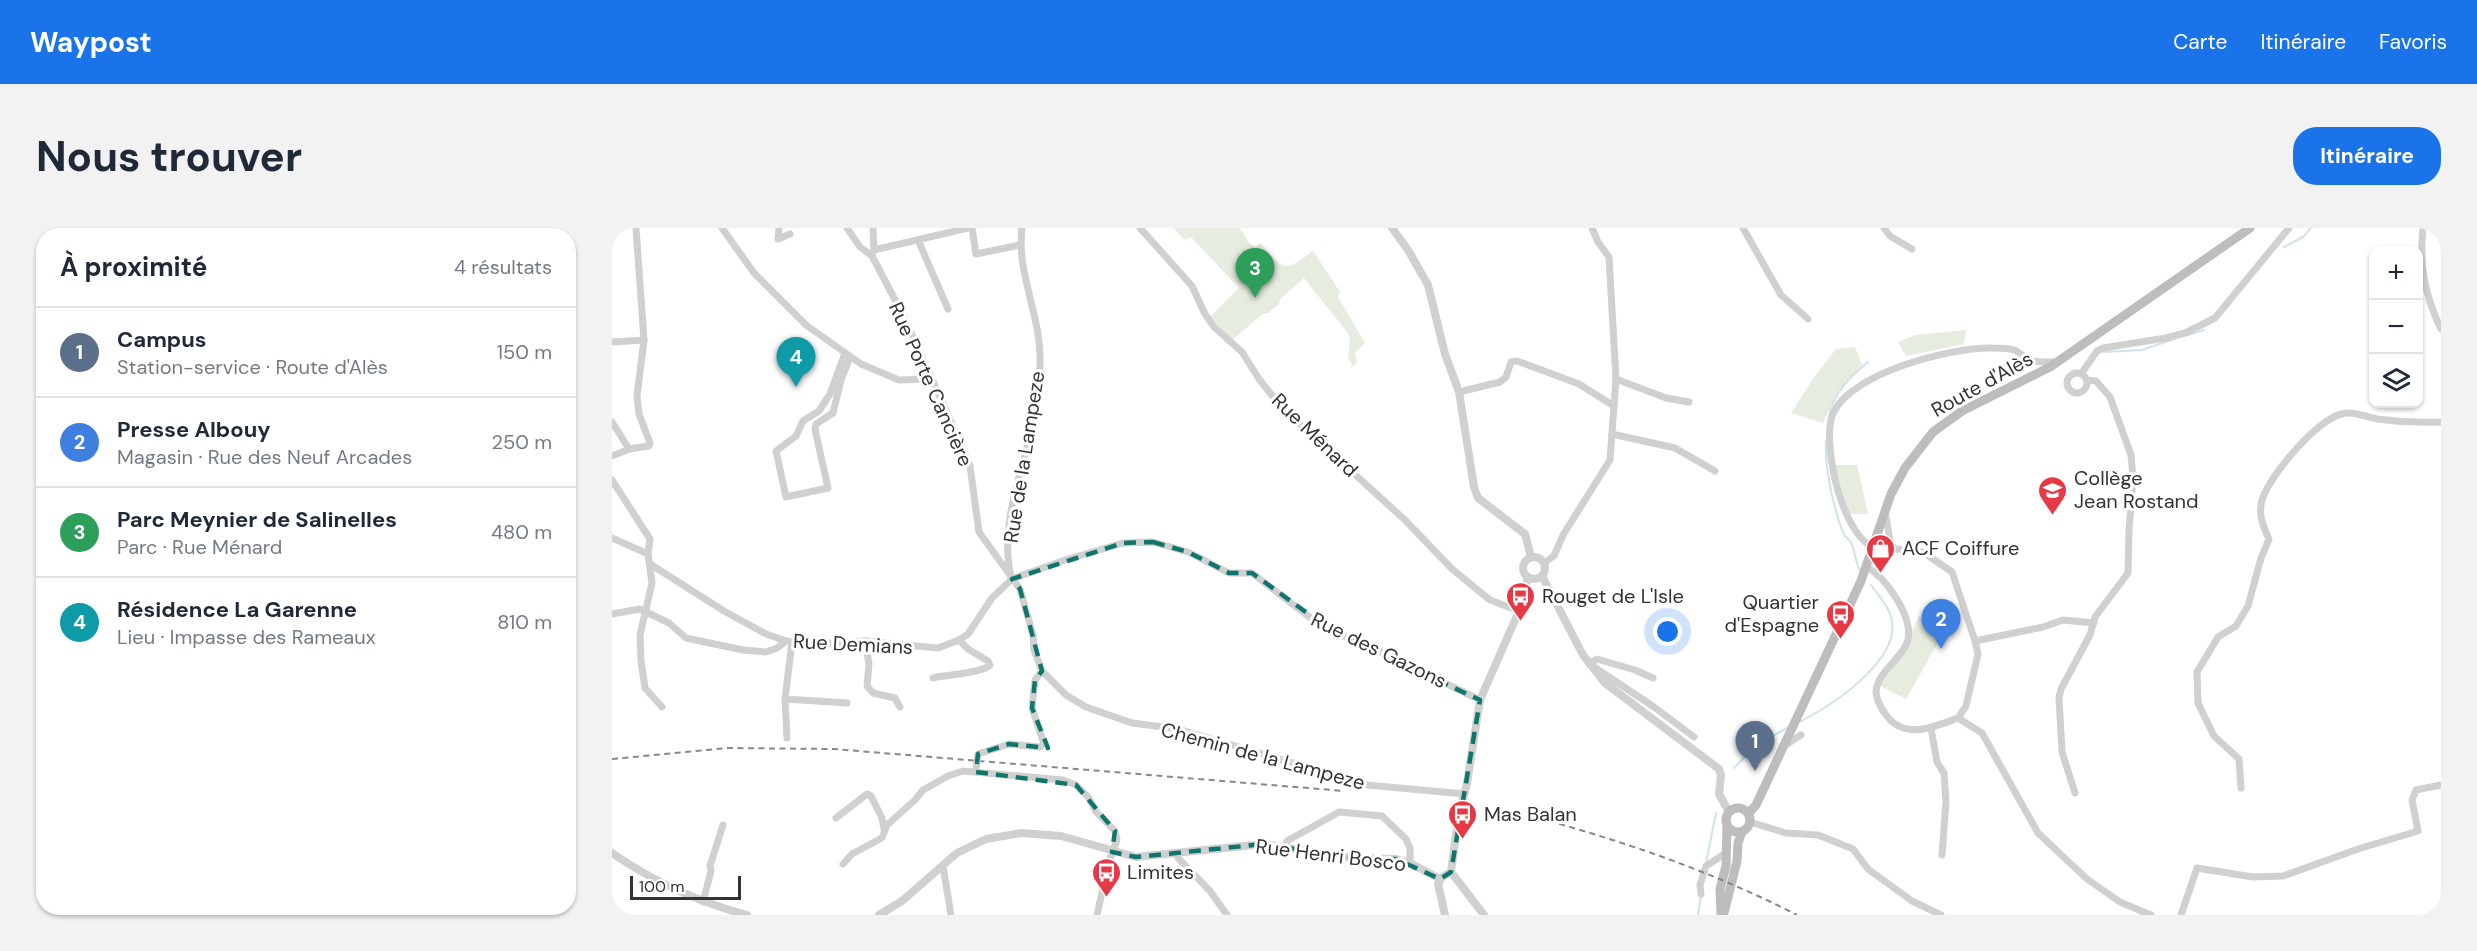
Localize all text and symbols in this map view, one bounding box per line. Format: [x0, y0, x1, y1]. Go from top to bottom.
text: Waypost [30, 24, 152, 61]
text: Carte [2173, 28, 2227, 56]
text: Itinéraire [2260, 28, 2346, 56]
text: Favoris [2379, 28, 2447, 56]
button: Itinéraire [2293, 127, 2441, 185]
text: Nous trouver [36, 129, 302, 184]
map controls [2369, 246, 2423, 408]
button: + [2369, 246, 2423, 300]
pin: 3 [1236, 248, 1274, 298]
text: À proximité [60, 250, 207, 284]
text: 4 résultats [454, 254, 552, 280]
street label: Rue Porte Cancière [883, 298, 979, 470]
button: − [2369, 300, 2423, 354]
text: Campus [117, 325, 207, 354]
pin: 4 [776, 338, 816, 387]
text: 1 [76, 339, 83, 365]
text: 150 m [497, 339, 552, 365]
street label: Route d'Alès [1927, 345, 2037, 423]
text: Station-service · Route d'Alès [117, 354, 388, 380]
button: layers [2369, 354, 2423, 408]
street label: Rue de la Lampeze [998, 369, 1050, 545]
street label: Rue Ménard [1266, 387, 1364, 483]
text: Presse Albouy [117, 415, 271, 444]
text: 2 [74, 429, 85, 455]
text: 250 m [491, 429, 552, 455]
text: Magasin · Rue des Neuf Arcades [117, 444, 412, 470]
place label: Collège Jean Rostand [2074, 465, 2199, 514]
school or university icon: Collège Jean Rostand [2037, 474, 2069, 516]
text: Parc Meynier de Salinelles [117, 505, 397, 534]
text: 3 [73, 519, 86, 545]
text: 480 m [491, 519, 552, 545]
shop icon: ACF Coiffure [1865, 532, 1897, 574]
text: Parc · Rue Ménard [117, 534, 282, 560]
place label: ACF Coiffure [1902, 535, 2019, 561]
bus stop icon: Rouget de L'Isle [1505, 580, 1537, 622]
place label: Rouget de L'Isle [1542, 583, 1684, 609]
place label: Quartier d'Espagne [1725, 589, 1819, 638]
text: Résidence La Garenne [117, 595, 357, 624]
bus stop icon: Quartier d'Espagne [1824, 598, 1856, 640]
pin: 2 [1922, 600, 1960, 649]
street label: Rue des Gazons [1307, 606, 1451, 694]
text: 4 [73, 609, 86, 635]
text: 810 m [497, 609, 552, 635]
your location [1653, 617, 1682, 646]
text: Lieu · Impasse des Rameaux [117, 624, 376, 650]
street label: Rue Demians [792, 628, 914, 660]
street label: Chemin de la Lampeze [1158, 716, 1368, 796]
pin: 1 [1736, 722, 1774, 771]
bus stop icon: Mas Balan [1447, 798, 1479, 840]
place label: Mas Balan [1484, 801, 1577, 827]
street label: Rue Henri Bosco [1254, 833, 1408, 877]
bus stop icon: Limites [1090, 856, 1122, 898]
place label: Limites [1127, 859, 1194, 885]
scale bar [630, 873, 741, 900]
text: 100 m [639, 876, 684, 897]

